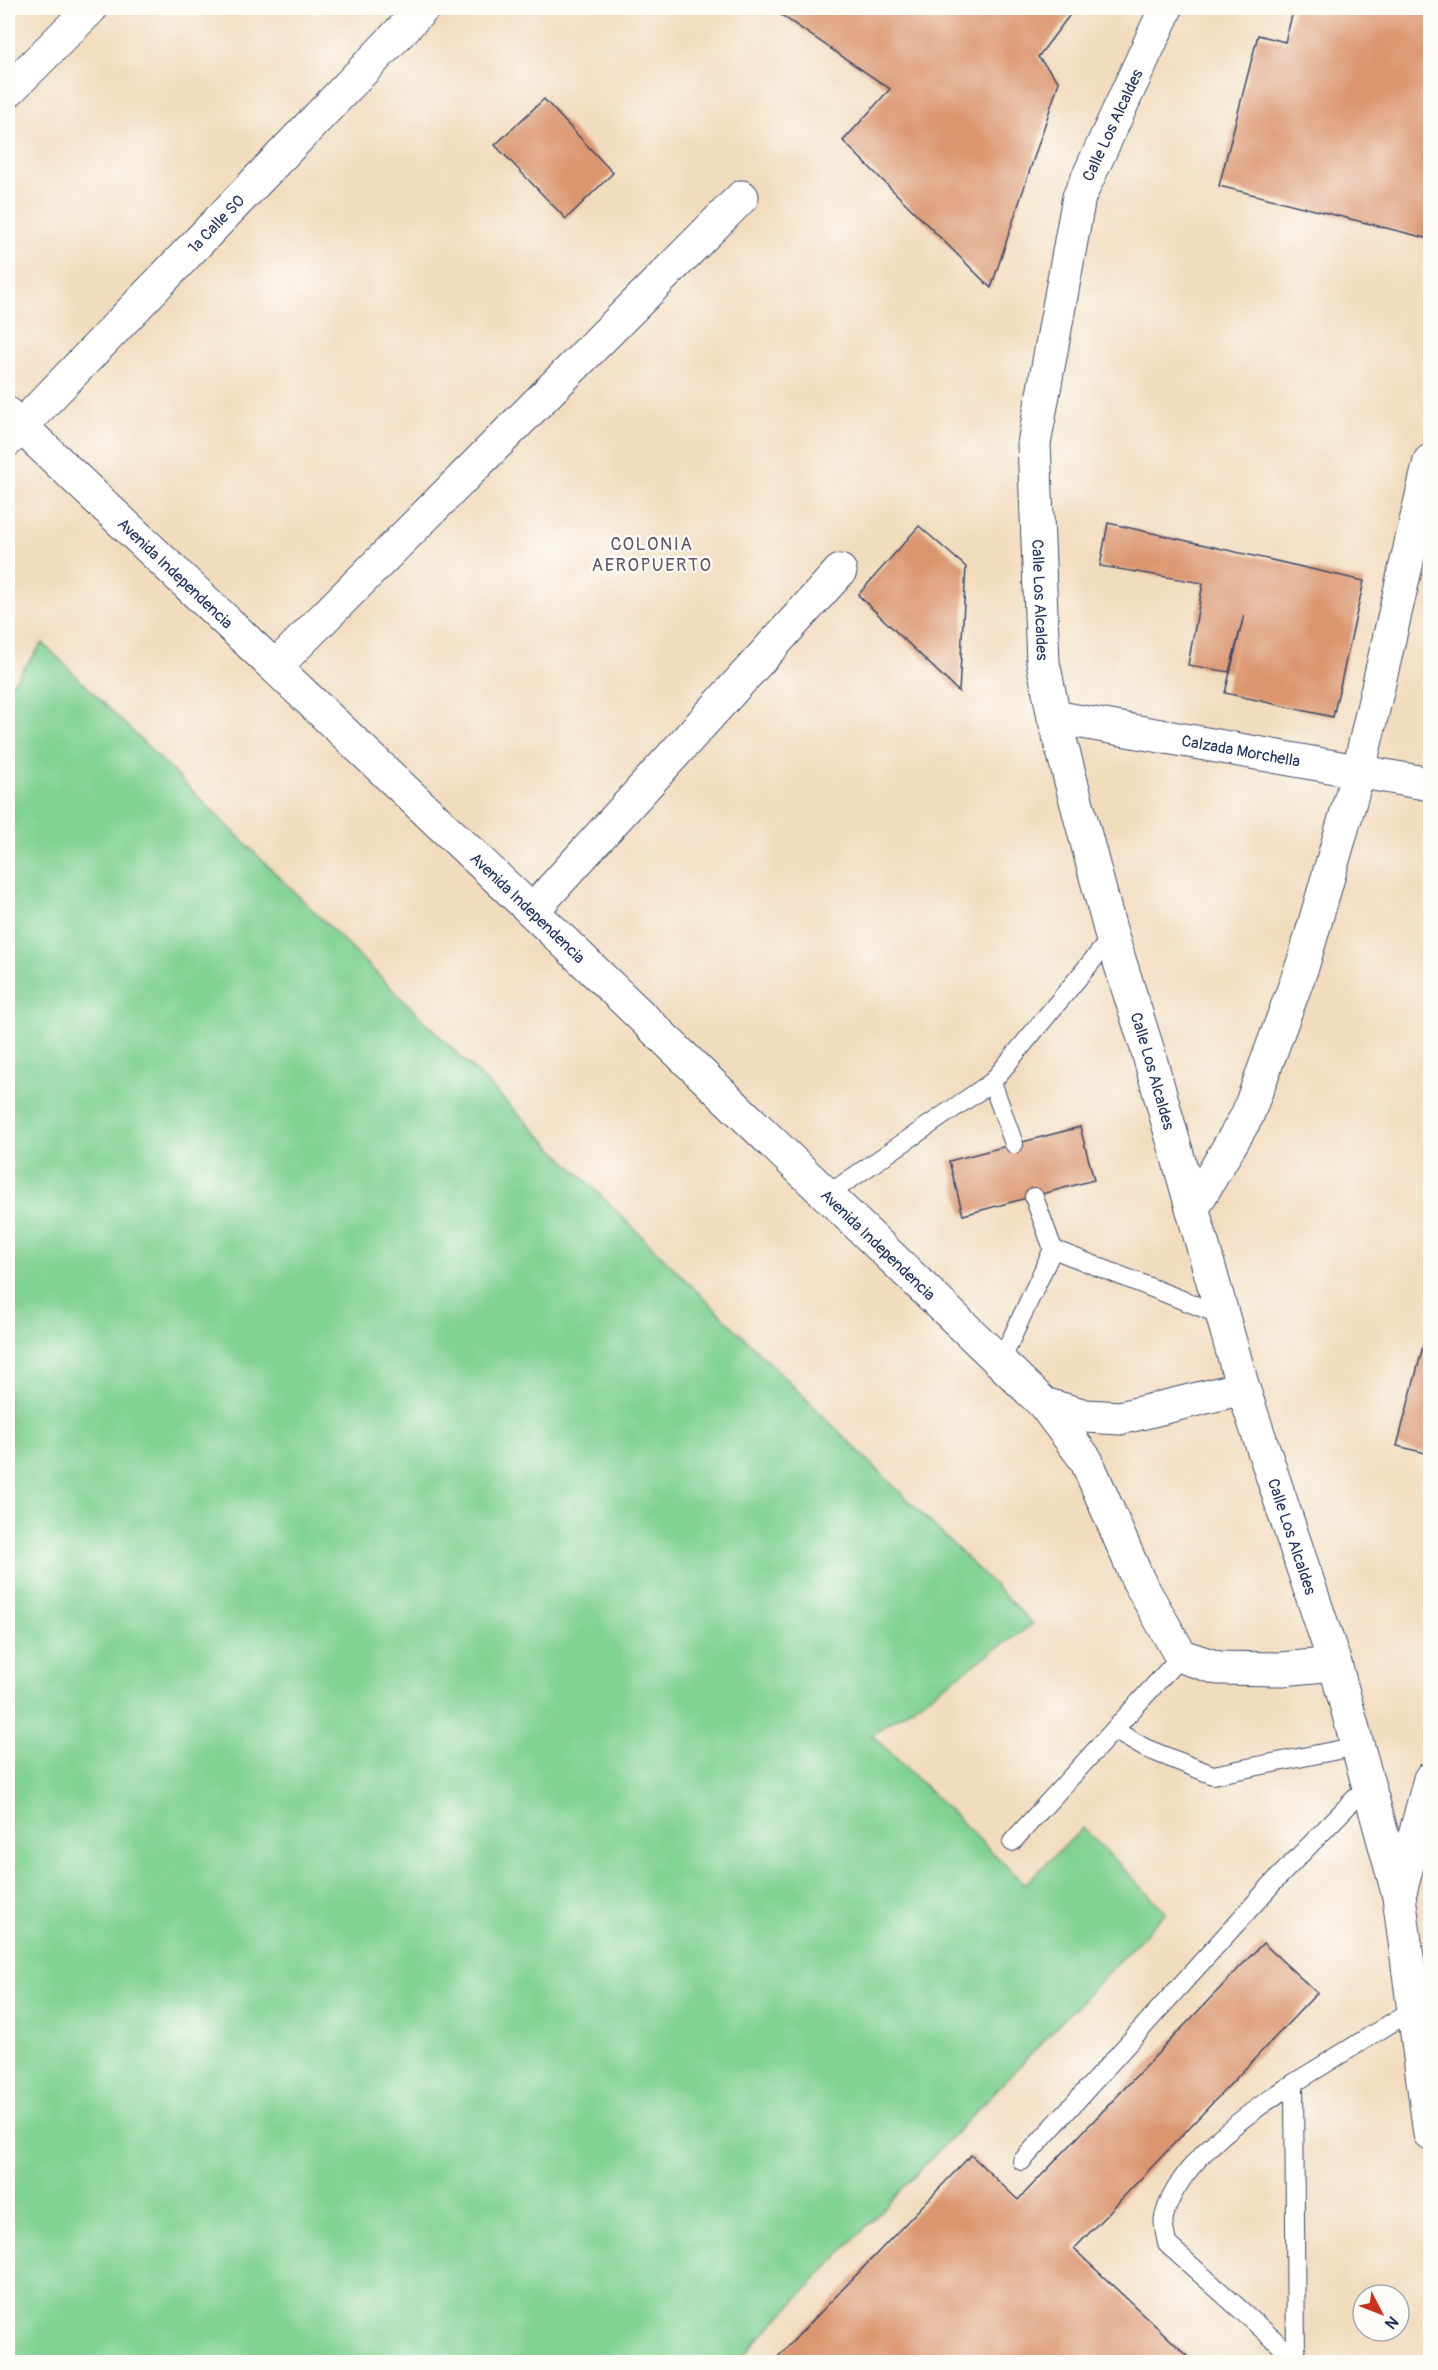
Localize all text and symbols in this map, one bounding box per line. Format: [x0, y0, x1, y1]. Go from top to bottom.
street label: Calle Los Alcaldes [1078, 66, 1148, 185]
street label: 1a Calle SO [184, 191, 249, 258]
street label: Avenida Independencia [113, 514, 237, 633]
district label: COLONIA AEROPUERTO [592, 533, 712, 577]
street label: Calle Los Alcaldes [1027, 539, 1052, 661]
street label: Calzada Morchella [1180, 731, 1302, 772]
street label: Avenida Independencia [466, 849, 589, 968]
street label: Calle Los Alcaldes [1125, 1010, 1179, 1132]
street label: Avenida Independencia [816, 1185, 939, 1305]
street label: Calle Los Alcaldes [1263, 1476, 1320, 1597]
north arrow [1351, 2283, 1411, 2343]
text: N [1380, 2312, 1402, 2333]

